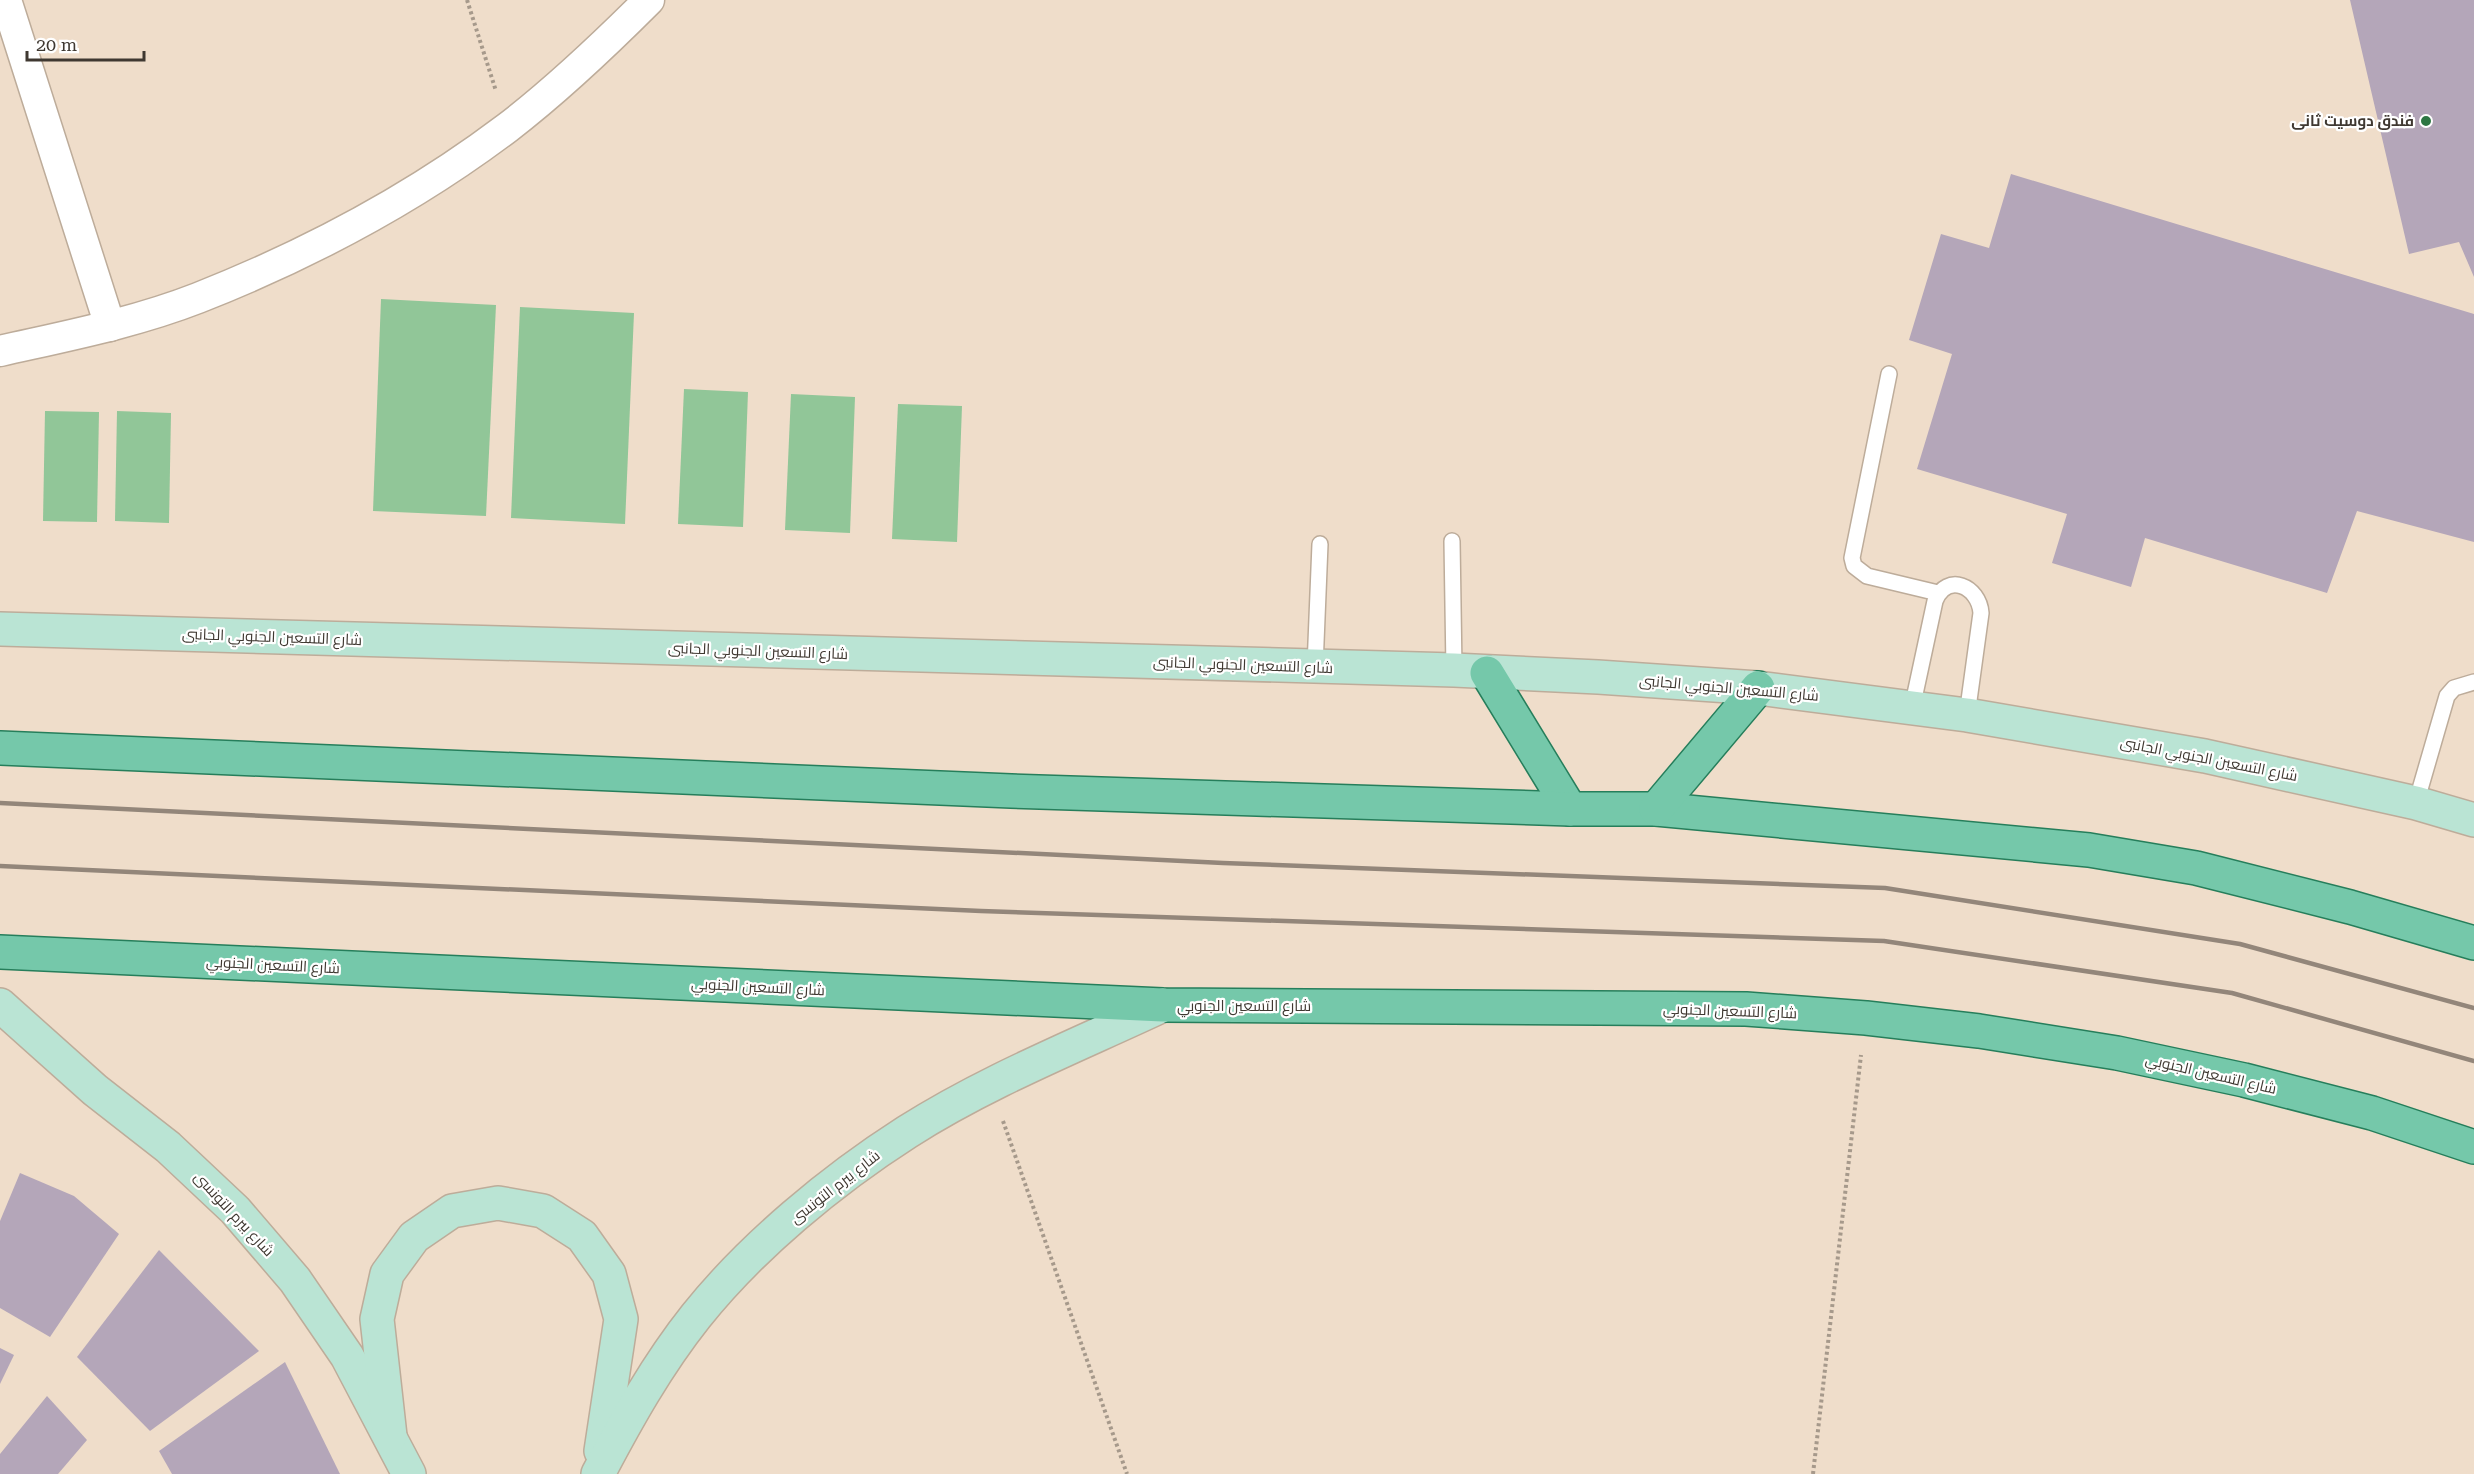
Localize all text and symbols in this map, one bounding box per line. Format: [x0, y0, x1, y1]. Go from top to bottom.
scale bar [27, 24, 144, 62]
text: 20 m [36, 34, 77, 55]
place label: فندق دوسيت ثانى [2291, 112, 2414, 130]
marker: فندق دوسيت ثانى [2419, 114, 2433, 128]
street label: شارع التسعين الجنوبي الجانبى [182, 625, 362, 652]
street label: شارع التسعين الجنوبي الجانبى [668, 639, 848, 666]
street label: شارع التسعين الجنوبي الجانبى [1153, 653, 1333, 680]
street label: شارع التسعين الجنوبي الجانبى [1638, 671, 1820, 708]
street label: شارع التسعين الجنوبي الجانبى [2118, 733, 2299, 788]
street label: شارع التسعين الجنوبي [205, 953, 340, 980]
street label: شارع التسعين الجنوبي [690, 975, 825, 1002]
street label: شارع التسعين الجنوبي [1177, 997, 1311, 1018]
street label: شارع التسعين الجنوبي [1663, 1000, 1797, 1025]
street label: شارع التسعين الجنوبي [2143, 1050, 2278, 1101]
street label: شارع بيرم التونسى [787, 1146, 885, 1229]
street label: شارع بيرم التونسى [189, 1168, 278, 1261]

